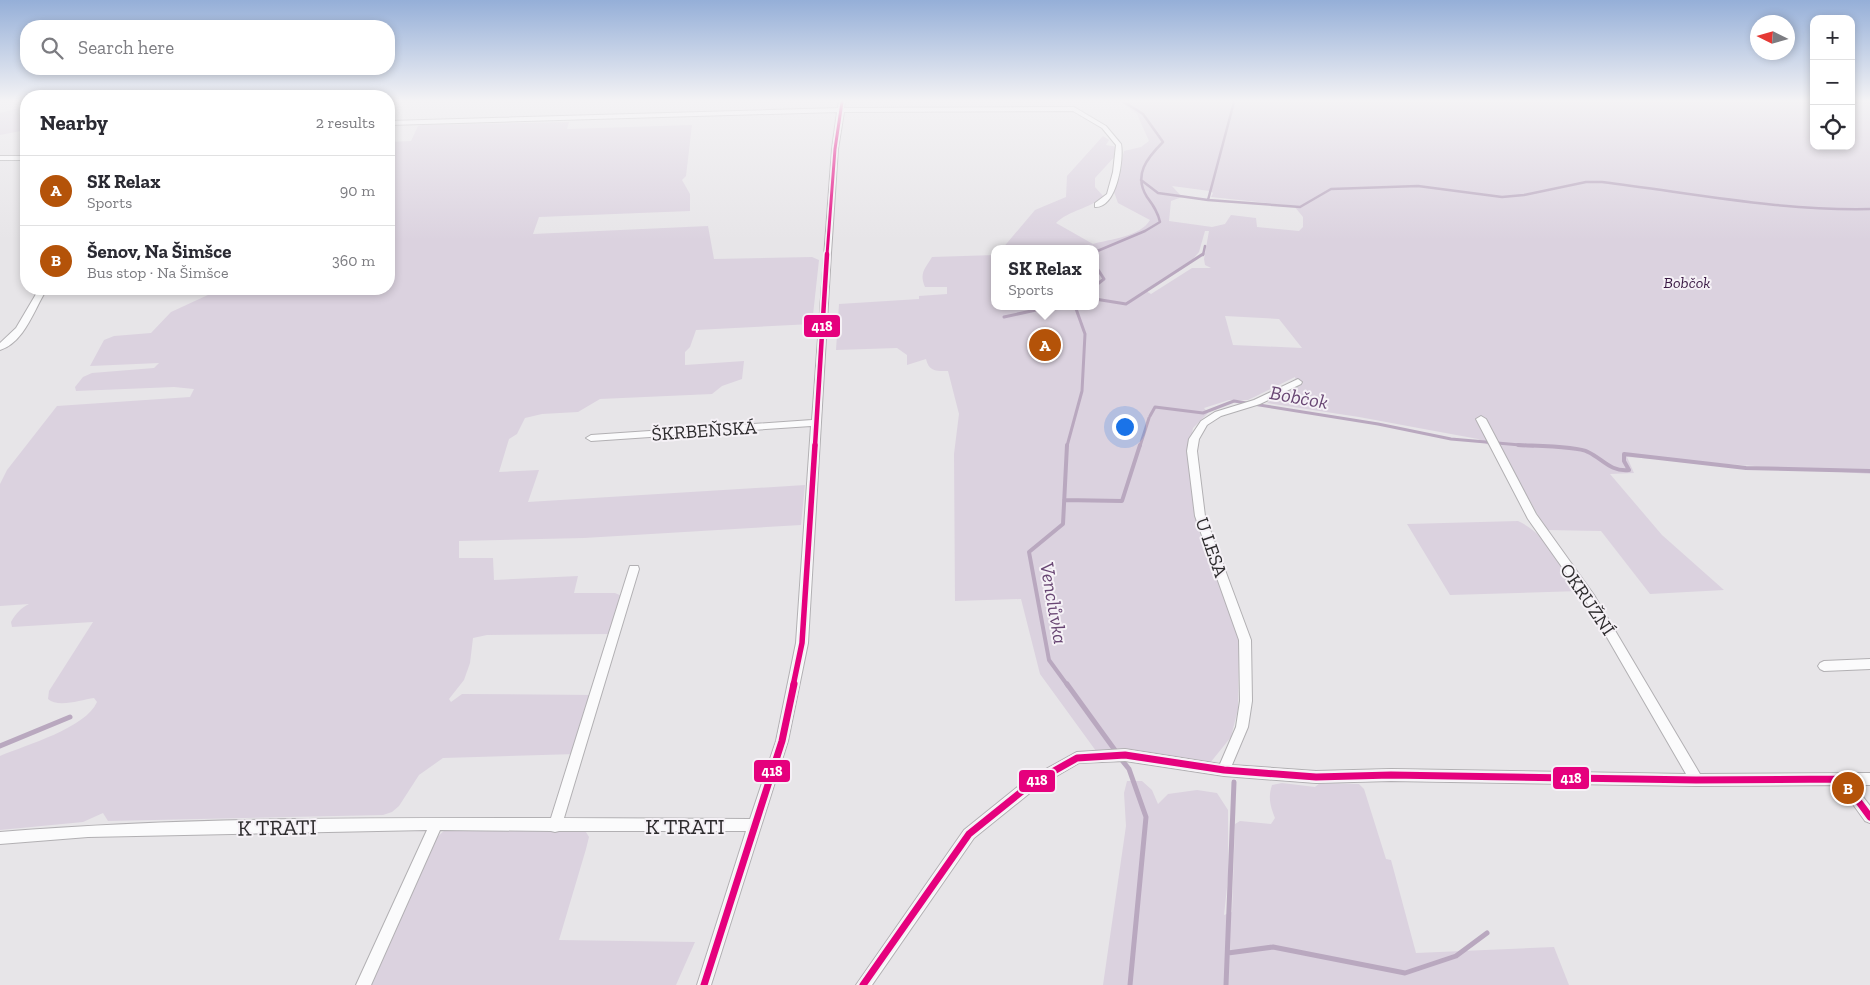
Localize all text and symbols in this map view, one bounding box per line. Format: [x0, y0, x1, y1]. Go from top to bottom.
north arrow [1750, 15, 1795, 60]
map controls [1810, 15, 1855, 150]
button: + [1810, 15, 1855, 60]
search box [20, 20, 395, 75]
icon: search [38, 34, 66, 62]
text: Search here [78, 36, 174, 59]
button: − [1810, 60, 1855, 105]
button: locate [1810, 105, 1855, 150]
text: Nearby [40, 110, 108, 135]
text: 2 results [316, 113, 375, 132]
text: SK Relax [87, 170, 160, 193]
text: A [51, 181, 62, 200]
text: 90 m [340, 181, 375, 200]
text: Sports [87, 193, 132, 212]
text: Šenov, Na Šimšce [87, 240, 231, 263]
popup [991, 245, 1099, 310]
text: B [51, 251, 61, 270]
text: 360 m [332, 251, 375, 270]
text: SK Relax [1008, 257, 1082, 280]
text: Bus stop · Na Šimšce [87, 263, 229, 282]
park label: Bobčok [1663, 273, 1711, 292]
text: Sports [1008, 280, 1054, 299]
line badge: 418 [803, 314, 841, 338]
text: 418 [811, 318, 833, 335]
pin: A [1029, 326, 1061, 364]
water label: Bobčok [1268, 380, 1330, 414]
your location [1112, 414, 1138, 440]
street label: ŠKRBEŇSKÁ [651, 415, 758, 446]
street label: U LESA [1191, 514, 1233, 581]
street label: OKRUŽNÍ [1555, 559, 1620, 640]
water label: Venclůvka [1035, 560, 1073, 646]
line badge: 418 [753, 759, 791, 783]
text: 418 [761, 763, 783, 780]
line badge: 418 [1552, 766, 1590, 790]
line badge: 418 [1018, 769, 1056, 793]
pin: B [1832, 769, 1864, 807]
text: 418 [1560, 770, 1582, 787]
text: 418 [1026, 772, 1048, 789]
street label: K TRATI [237, 813, 317, 842]
street label: K TRATI [645, 813, 725, 840]

